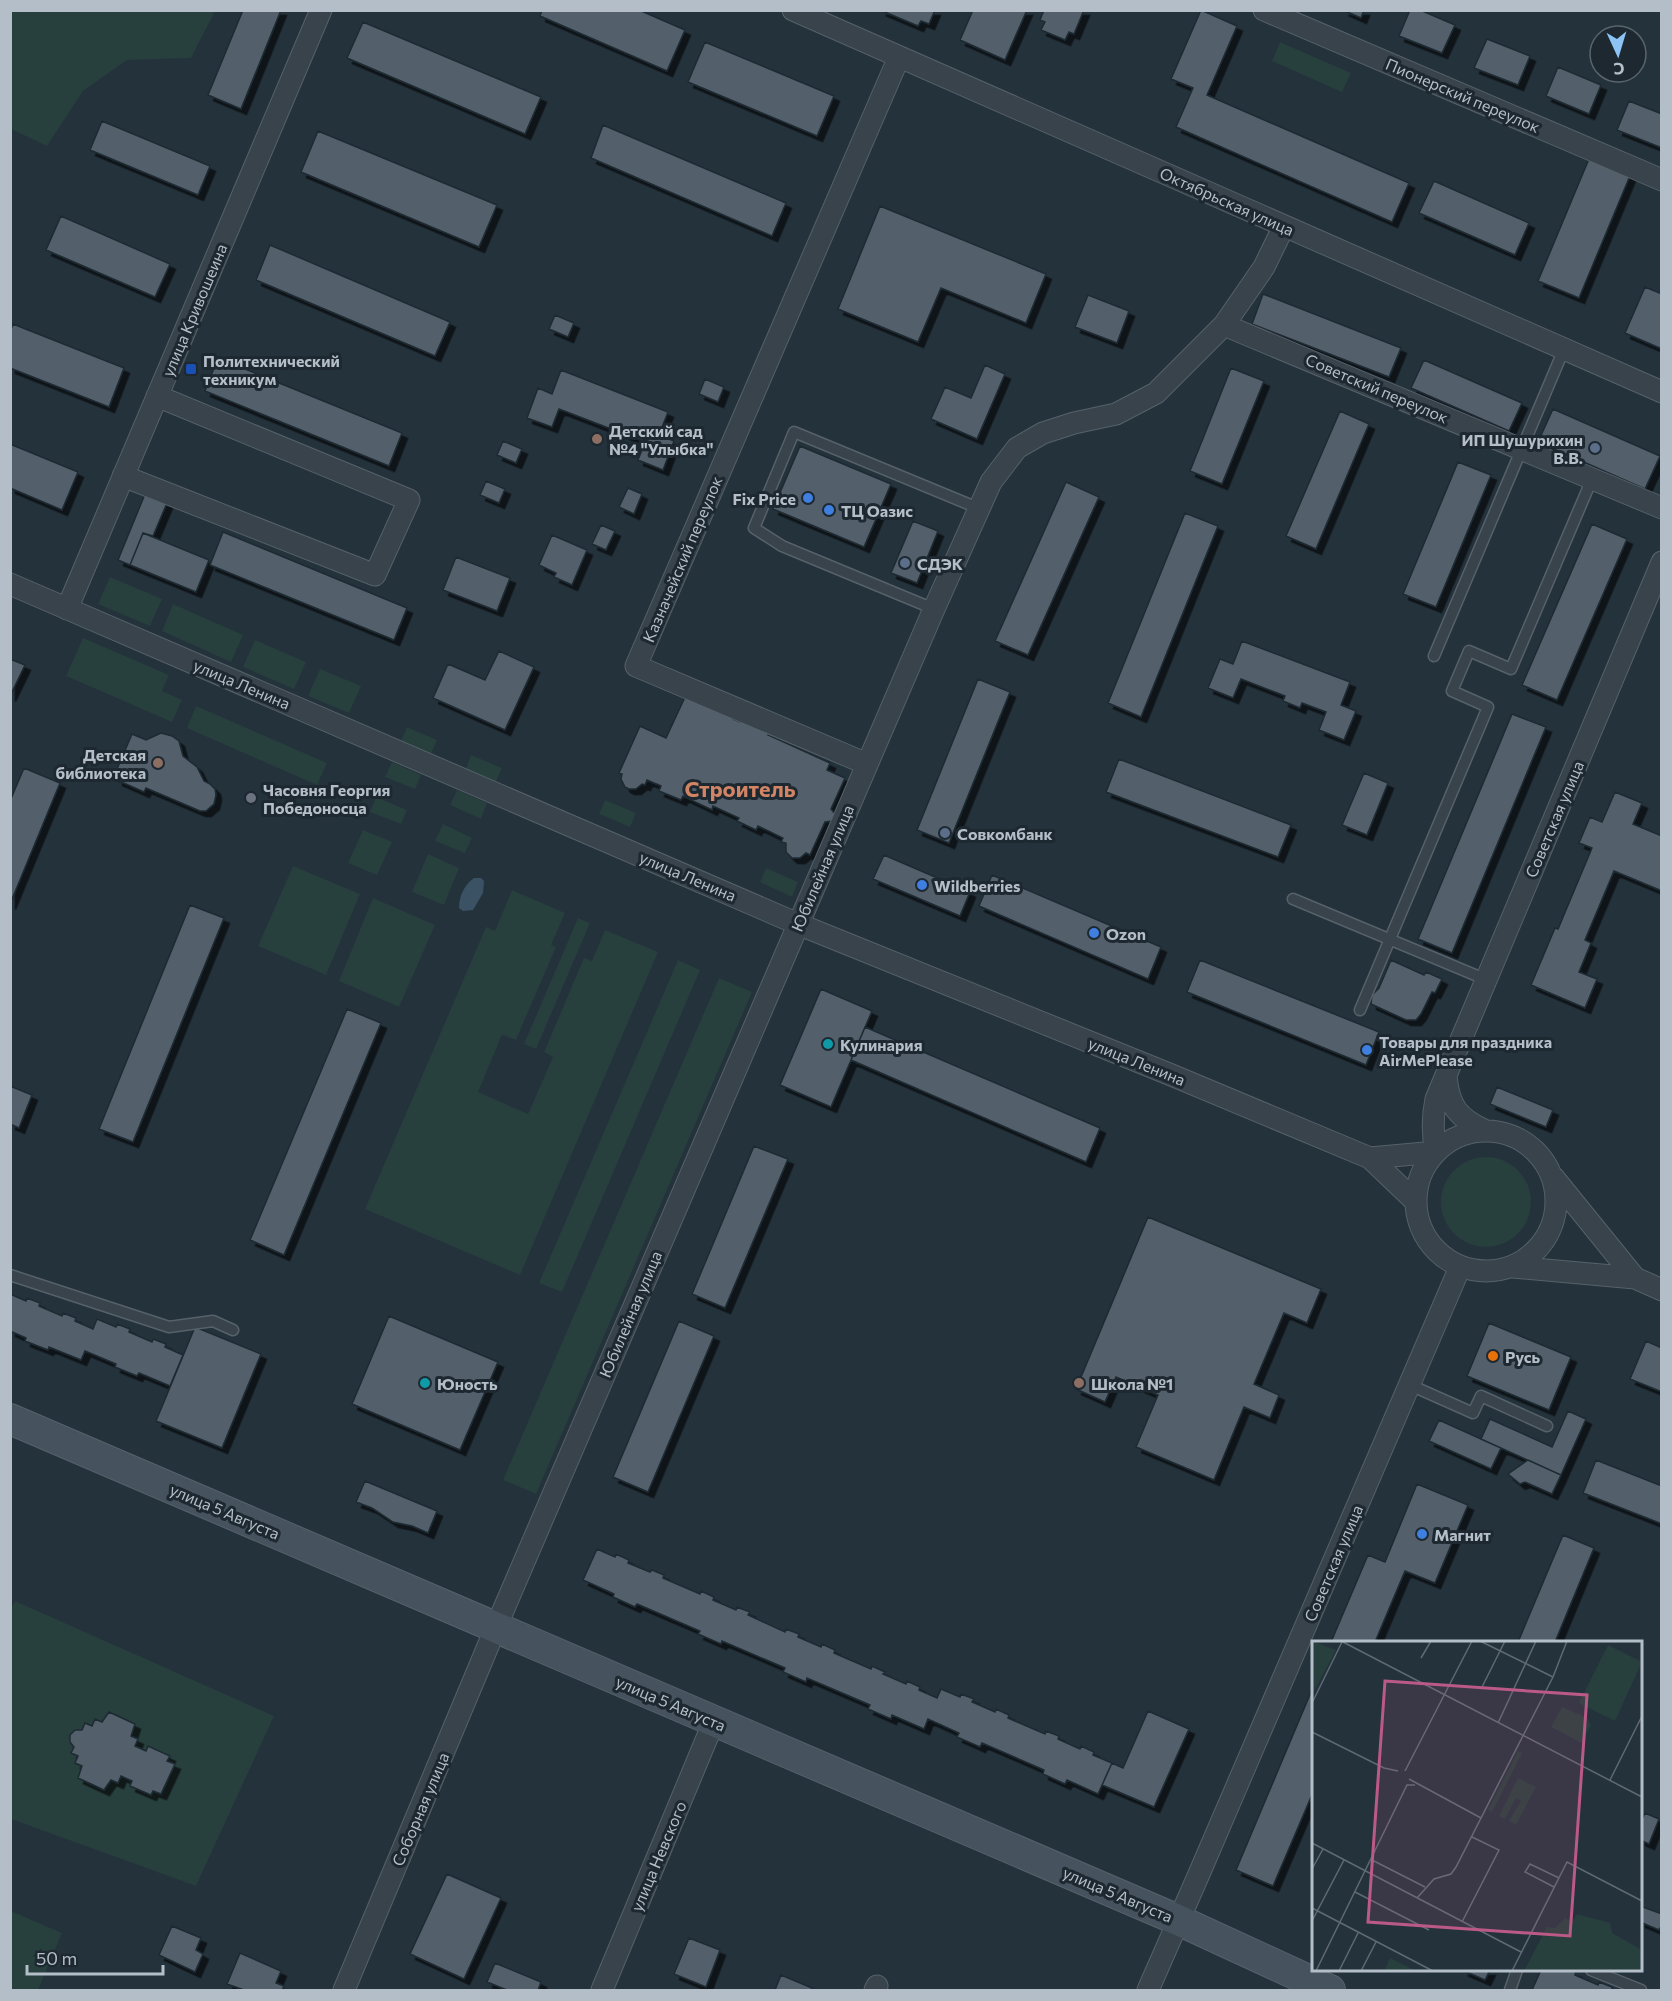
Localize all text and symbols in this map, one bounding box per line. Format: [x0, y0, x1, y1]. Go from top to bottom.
north arrow [1588, 24, 1648, 84]
street label: Пионерский переулок [1383, 54, 1543, 136]
text: С [1613, 60, 1625, 79]
street label: Октябрьская улица [1157, 163, 1297, 239]
street label: улица Кривошеина [157, 241, 231, 379]
street label: Советский переулок [1303, 349, 1452, 427]
place label: Политехнический техникум [203, 351, 340, 388]
marker: Политехнический техникум [184, 362, 198, 376]
place label: Детский сад №4 "Улыбка" [609, 421, 713, 458]
place label: ИП Шушурихин В.В. [1462, 430, 1583, 467]
marker: Детский сад №4 "Улыбка" [590, 432, 604, 446]
marker: ИП Шушурихин В.В. [1588, 441, 1602, 455]
street label: Казначейский переулок [638, 473, 726, 645]
place label: Fix Price [733, 489, 796, 508]
marker: Fix Price [801, 491, 815, 505]
place label: ТЦ Оазис [841, 501, 913, 520]
marker: ТЦ Оазис [822, 503, 836, 517]
place label: СДЭК [917, 554, 963, 573]
marker: СДЭК [898, 556, 912, 570]
street label: улица Ленина [191, 655, 293, 713]
place label: Детская библиотека [56, 745, 146, 782]
marker: Детская библиотека [151, 756, 165, 770]
street label: Советская улица [1521, 758, 1587, 880]
district label: Строитель [684, 775, 796, 802]
place label: Часовня Георгия Победоносца [263, 780, 390, 817]
marker: Часовня Георгия Победоносца [244, 791, 258, 805]
street label: Юбилейная улица [787, 802, 857, 934]
place label: Совкомбанк [957, 824, 1053, 843]
marker: Совкомбанк [938, 826, 952, 840]
street label: улица Ленина [637, 847, 739, 905]
place label: Wildberries [934, 876, 1020, 895]
marker: Wildberries [915, 878, 929, 892]
place label: Ozon [1106, 924, 1146, 943]
marker: Ozon [1087, 926, 1101, 940]
place label: Товары для праздника AirMePlease [1379, 1032, 1552, 1069]
street label: улица Ленина [1086, 1033, 1188, 1089]
place label: Кулинария [840, 1035, 922, 1054]
marker: Кулинария [821, 1037, 835, 1051]
marker: Товары для праздника AirMePlease [1360, 1043, 1374, 1057]
street label: Юбилейная улица [595, 1248, 665, 1380]
place label: Русь [1505, 1347, 1541, 1366]
marker: Русь [1486, 1349, 1500, 1363]
place label: Юность [437, 1374, 498, 1393]
place label: Школа №1 [1091, 1374, 1173, 1393]
marker: Юность [418, 1376, 432, 1390]
marker: Школа №1 [1072, 1376, 1086, 1390]
street label: улица 5 Августа [167, 1479, 283, 1543]
street label: Советская улица [1300, 1502, 1366, 1624]
place label: Магнит [1434, 1525, 1491, 1544]
marker: Магнит [1415, 1527, 1429, 1541]
inset map [1312, 1641, 1642, 1971]
street label: улица 5 Августа [613, 1671, 729, 1735]
street label: Соборная улица [387, 1749, 453, 1869]
street label: улица Невского [626, 1798, 690, 1914]
street label: улица 5 Августа [1060, 1862, 1176, 1926]
scale bar [27, 1938, 164, 1976]
text: 50 m [36, 1947, 77, 1969]

